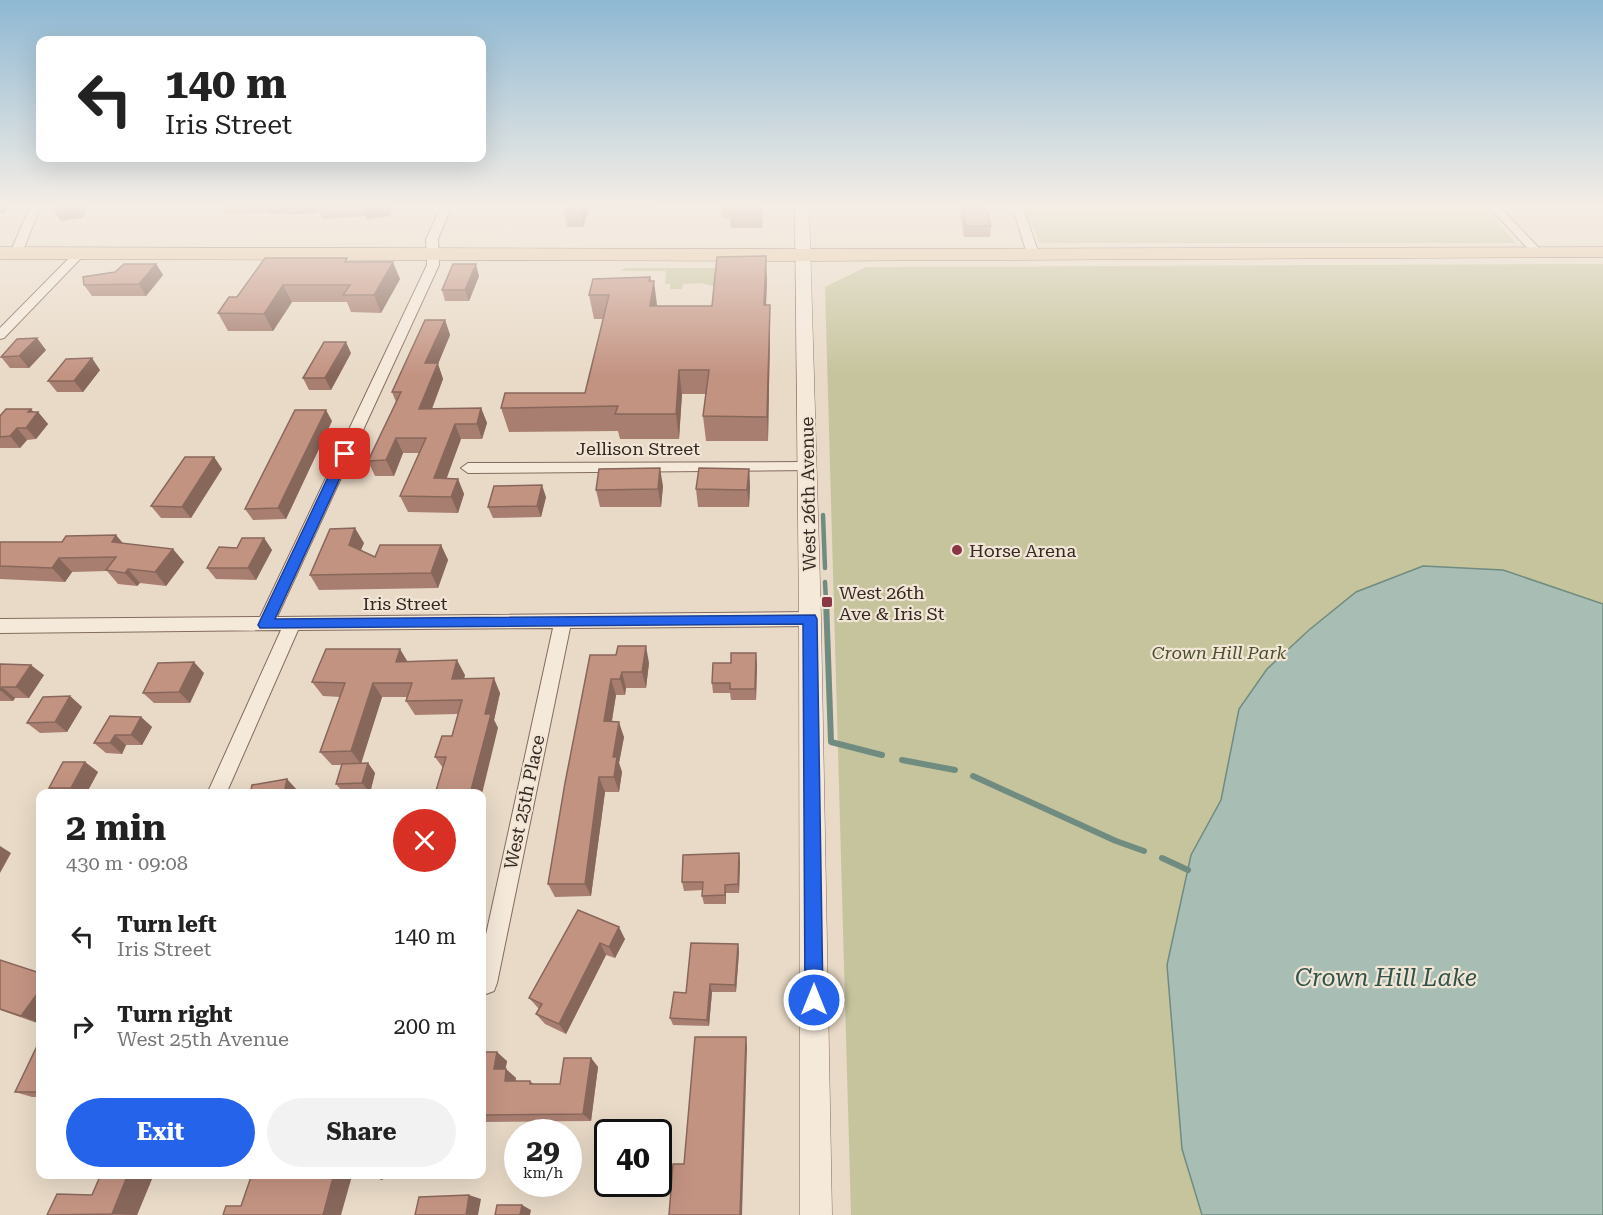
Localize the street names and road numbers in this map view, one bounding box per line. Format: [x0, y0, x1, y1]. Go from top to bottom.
street label: West 26th Avenue [796, 416, 820, 572]
street label: Jellison Street [576, 438, 700, 459]
street label: Iris Street [363, 593, 448, 614]
street label: West 25th Place [500, 733, 549, 871]

